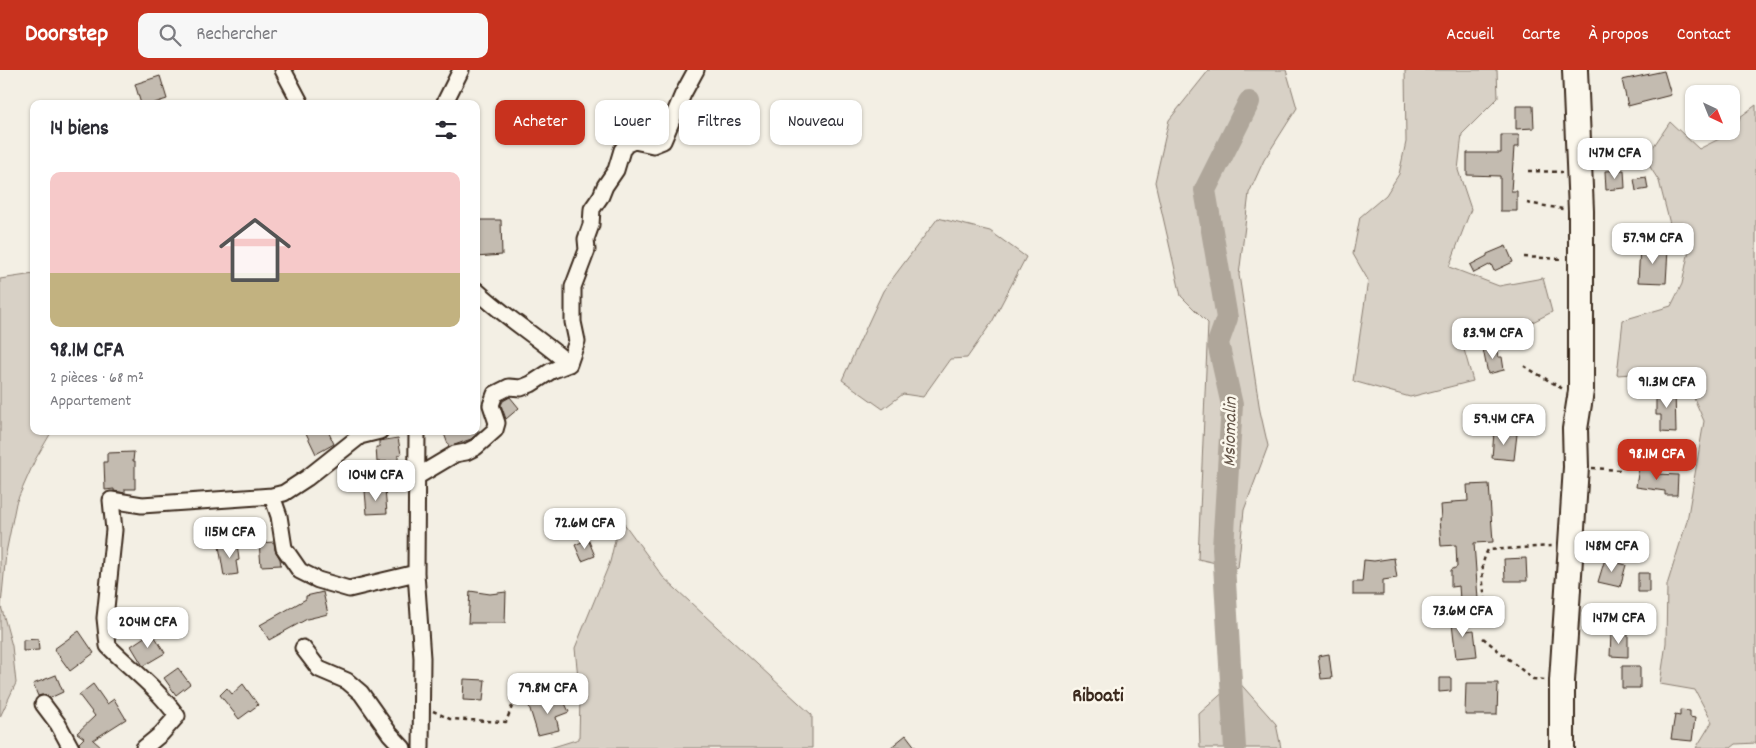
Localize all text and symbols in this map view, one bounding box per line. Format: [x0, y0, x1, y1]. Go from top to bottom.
search box [138, 13, 488, 58]
text: Doorstep [25, 18, 108, 52]
icon: search [156, 21, 184, 49]
text: Rechercher [196, 22, 277, 49]
text: Accueil [1446, 23, 1494, 48]
text: Carte [1522, 23, 1561, 48]
text: À propos [1589, 23, 1649, 48]
text: Contact [1677, 23, 1731, 48]
north arrow [1685, 85, 1740, 140]
map controls [1685, 85, 1740, 140]
chip: Acheter [495, 100, 585, 145]
chip: Louer [595, 100, 669, 145]
chip: Filtres [679, 100, 760, 145]
chip: Nouveau [770, 100, 862, 145]
text: 14 biens [50, 115, 109, 145]
icon: filters [432, 116, 460, 144]
pin: 147M CFA [1563, 138, 1667, 180]
text: 147M CFA [1588, 142, 1642, 165]
icon: home [210, 205, 300, 295]
pin: 57.9M CFA [1596, 222, 1710, 265]
text: 57.9M CFA [1623, 227, 1683, 250]
pin: 83.9M CFA [1436, 318, 1550, 360]
text: 83.9M CFA [1463, 322, 1523, 345]
text: 98.1M CFA [50, 337, 124, 367]
pin: 91.3M CFA [1610, 366, 1724, 409]
text: 2 pièces · 68 m² [50, 367, 144, 390]
text: 91.3M CFA [1638, 371, 1696, 394]
text: Appartement [50, 390, 131, 413]
water label: Msiomalin [1217, 396, 1246, 467]
pin: 59.4M CFA [1447, 404, 1561, 446]
text: 59.4M CFA [1474, 408, 1534, 431]
pin: 98.1M CFA [1600, 438, 1714, 481]
text: 98.1M CFA [1629, 443, 1685, 466]
pin: 104M CFA [324, 460, 428, 502]
text: 104M CFA [348, 464, 404, 487]
pin: 72.6M CFA [528, 508, 642, 550]
text: 72.6M CFA [555, 512, 615, 535]
pin: 115M CFA [178, 516, 282, 559]
text: 115M CFA [204, 521, 256, 544]
pin: 148M CFA [1560, 530, 1664, 573]
text: 148M CFA [1585, 535, 1639, 558]
pin: 73.6M CFA [1406, 596, 1520, 638]
text: 73.6M CFA [1433, 600, 1493, 623]
pin: 147M CFA [1567, 602, 1671, 645]
pin: 204M CFA [96, 606, 200, 649]
text: 147M CFA [1592, 607, 1646, 630]
text: 204M CFA [118, 611, 178, 634]
pin: 79.8M CFA [491, 672, 605, 715]
text: 79.8M CFA [518, 677, 578, 700]
district label: Riboati [1072, 683, 1124, 711]

